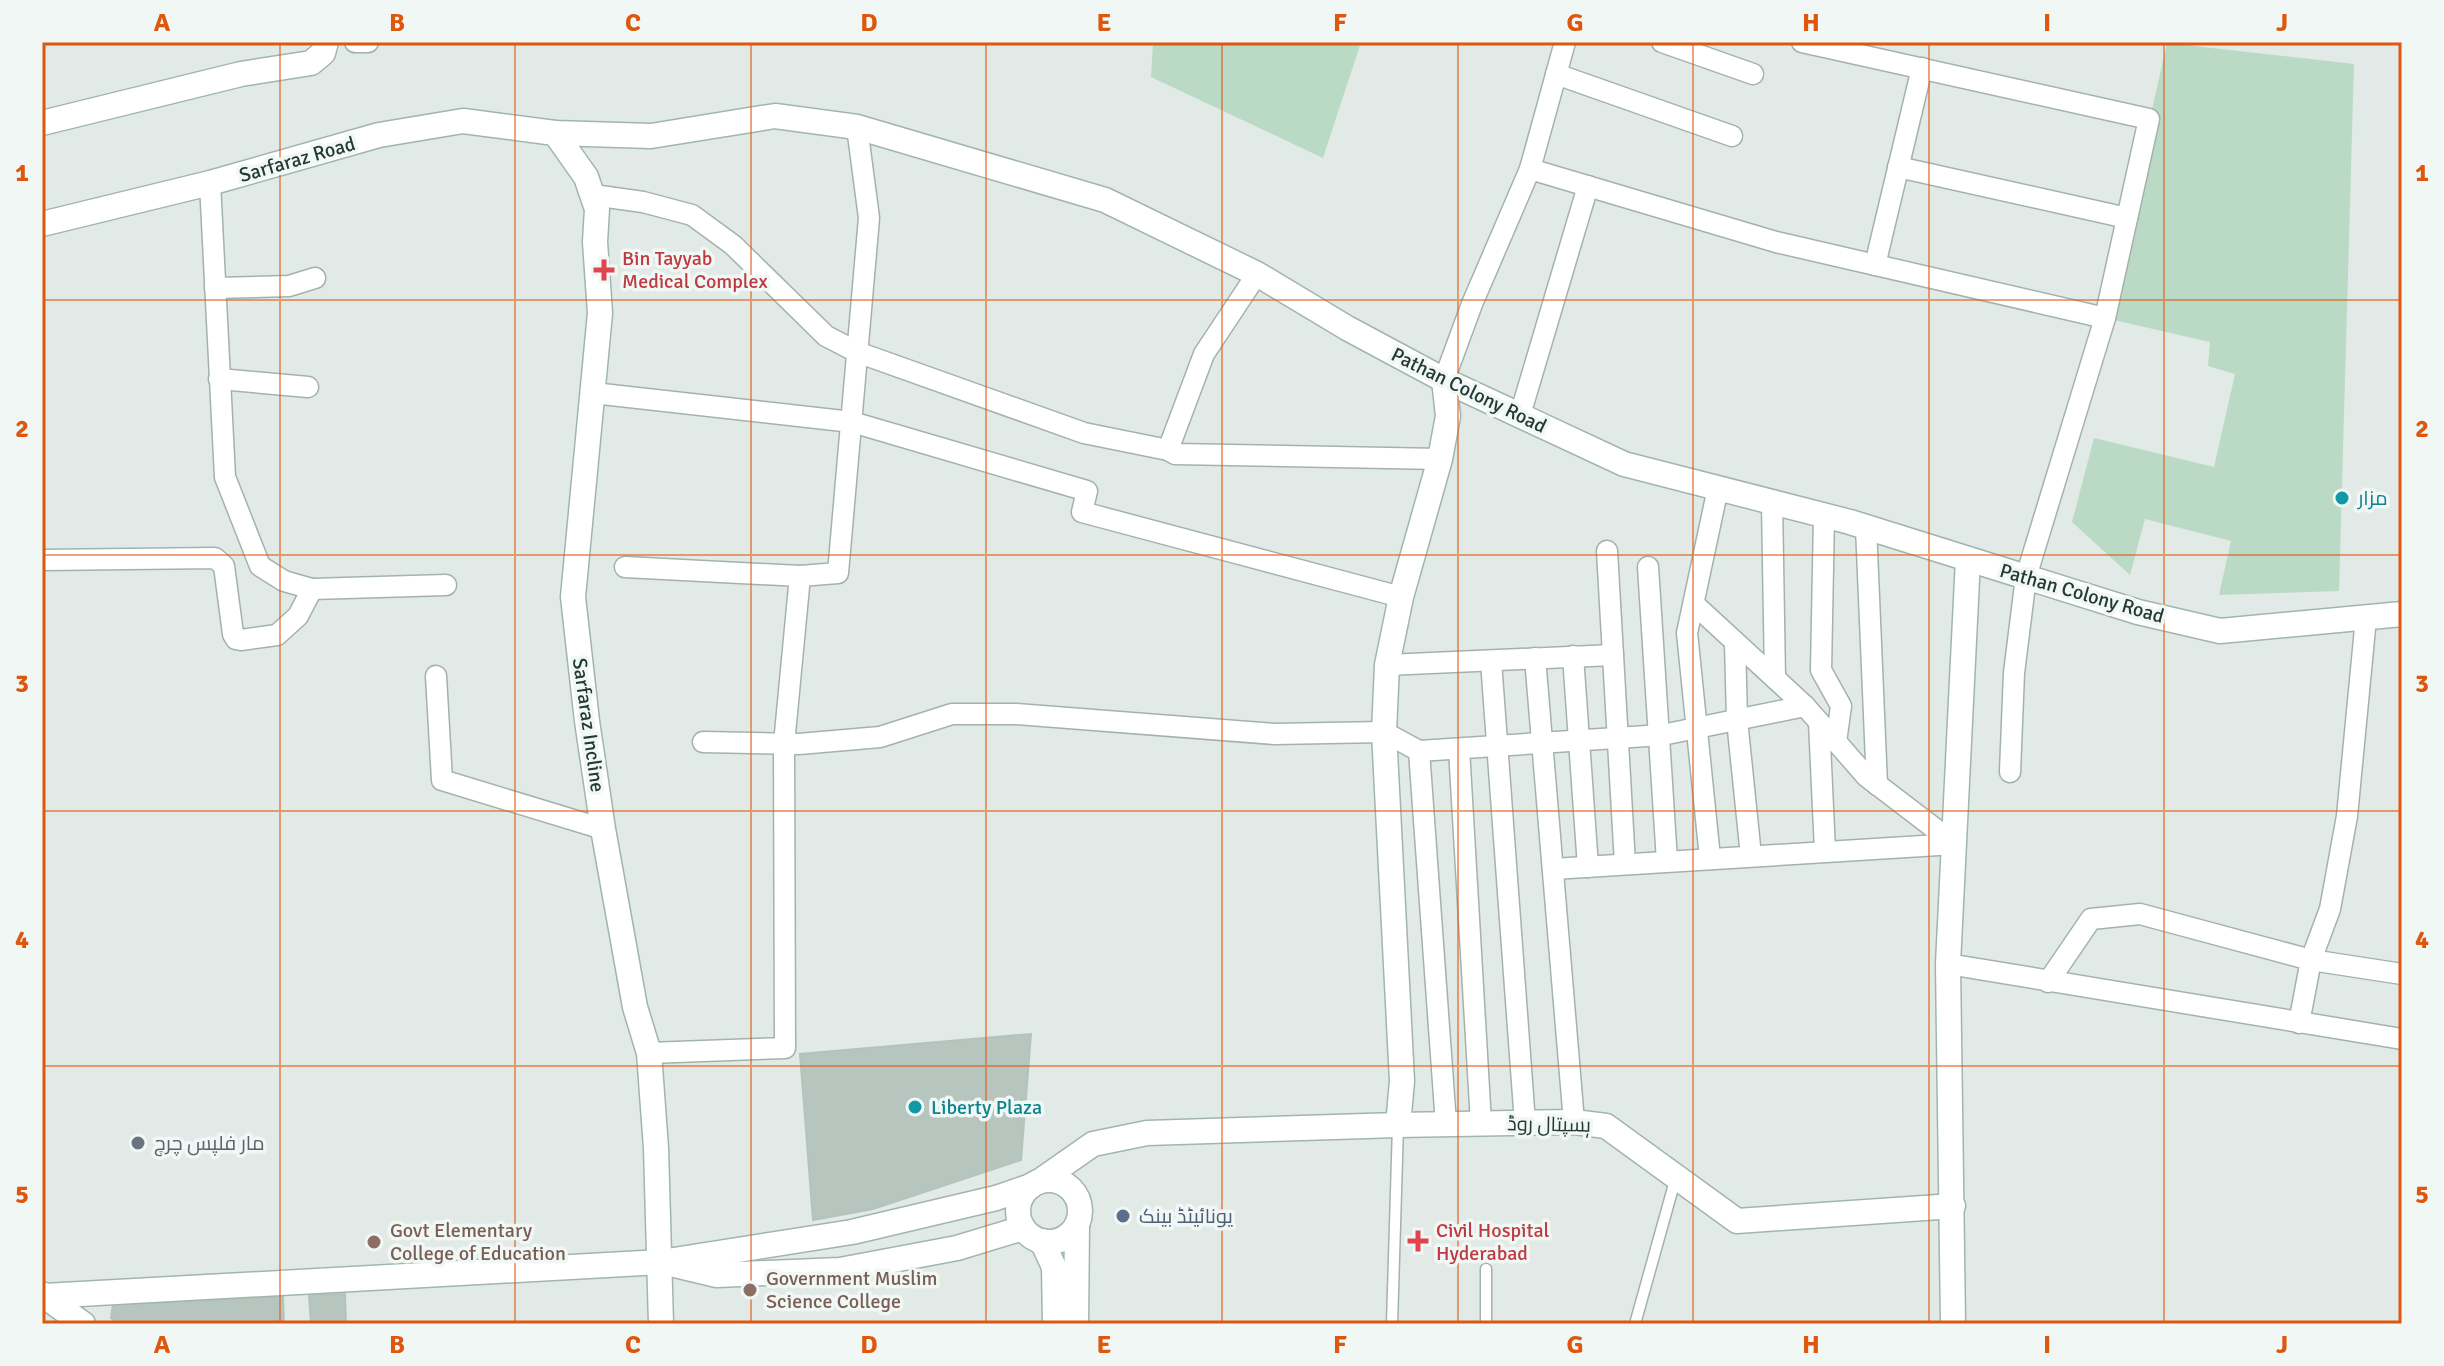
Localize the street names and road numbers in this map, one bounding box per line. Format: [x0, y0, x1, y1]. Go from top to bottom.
street label: Sarfaraz Road [236, 131, 358, 188]
street label: Pathan Colony Road [1387, 342, 1551, 439]
street label: Pathan Colony Road [1997, 558, 2167, 629]
street label: Sarfaraz Incline [567, 656, 610, 794]
street label: ہسپتال روڈ [1507, 1111, 1591, 1138]

